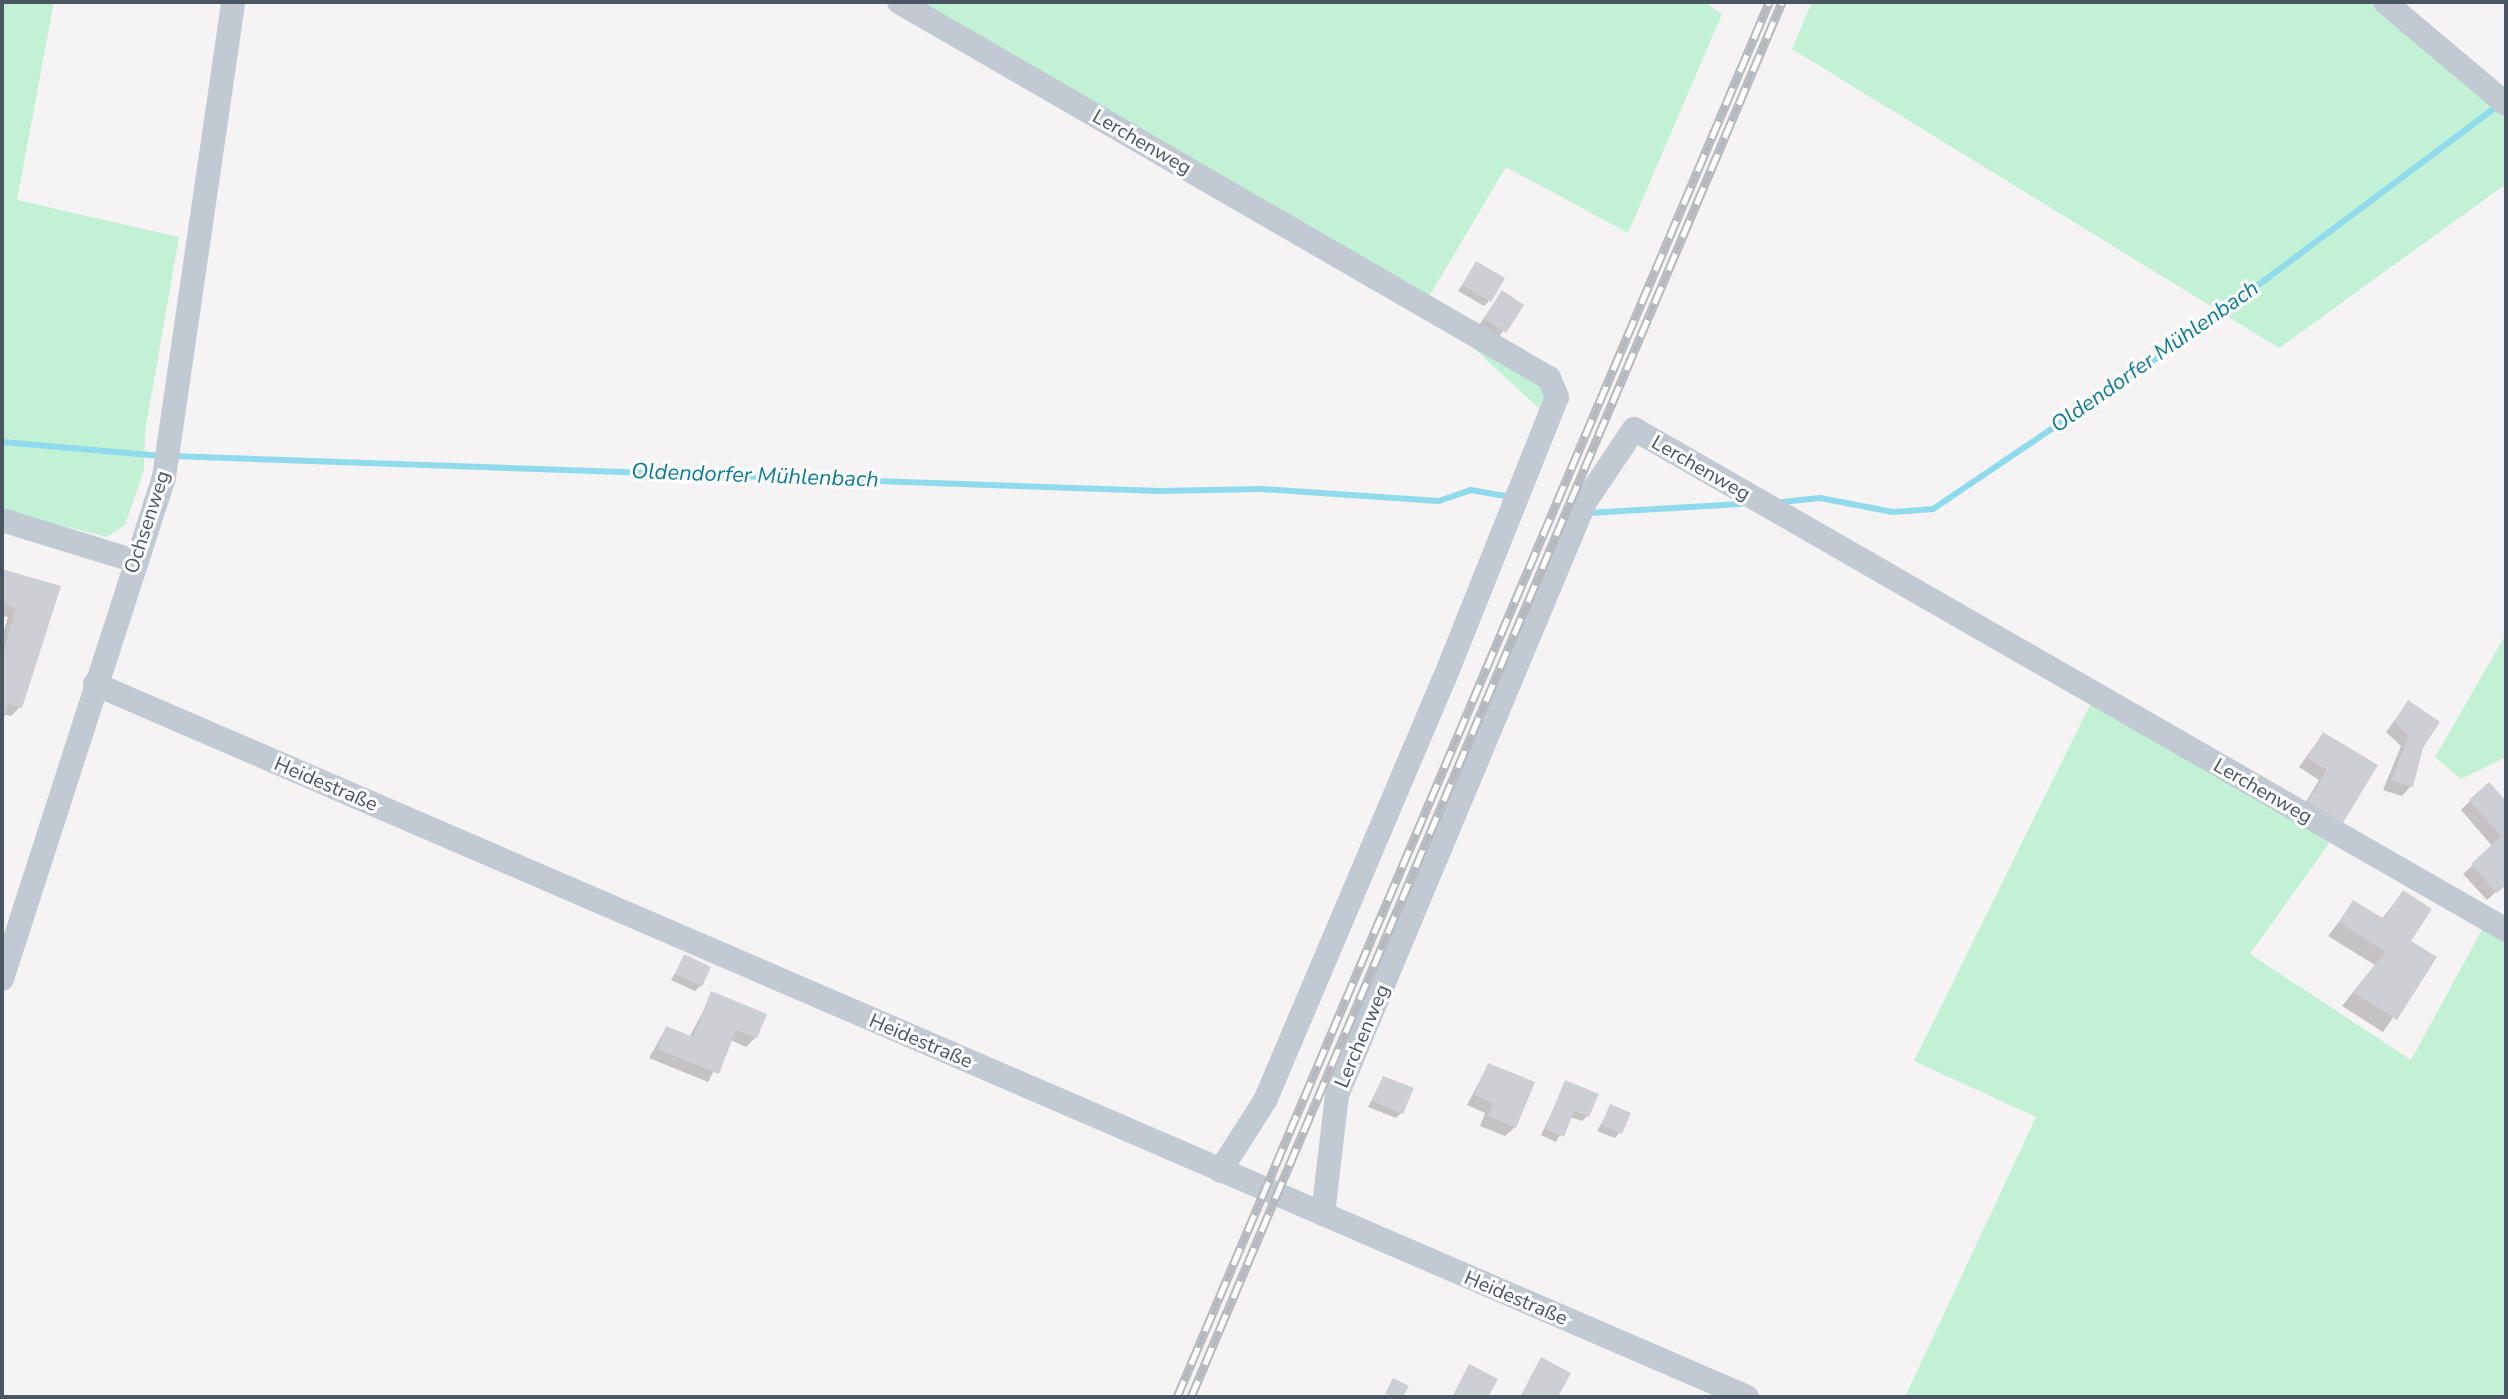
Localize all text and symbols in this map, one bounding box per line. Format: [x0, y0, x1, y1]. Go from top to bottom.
street label: Lerchenweg [1088, 104, 1196, 180]
water label: Oldendorfer Mühlenbach [2046, 275, 2264, 439]
street label: Lerchenweg [1647, 430, 1755, 506]
water label: Oldendorfer Mühlenbach [631, 458, 879, 494]
street label: Ochsenweg [119, 468, 175, 576]
street label: Heidestraße [271, 751, 381, 817]
street label: Lerchenweg [2209, 753, 2317, 829]
street label: Lerchenweg [1329, 981, 1395, 1091]
street label: Heidestraße [866, 1008, 976, 1074]
street label: Heidestraße [1461, 1265, 1571, 1331]

